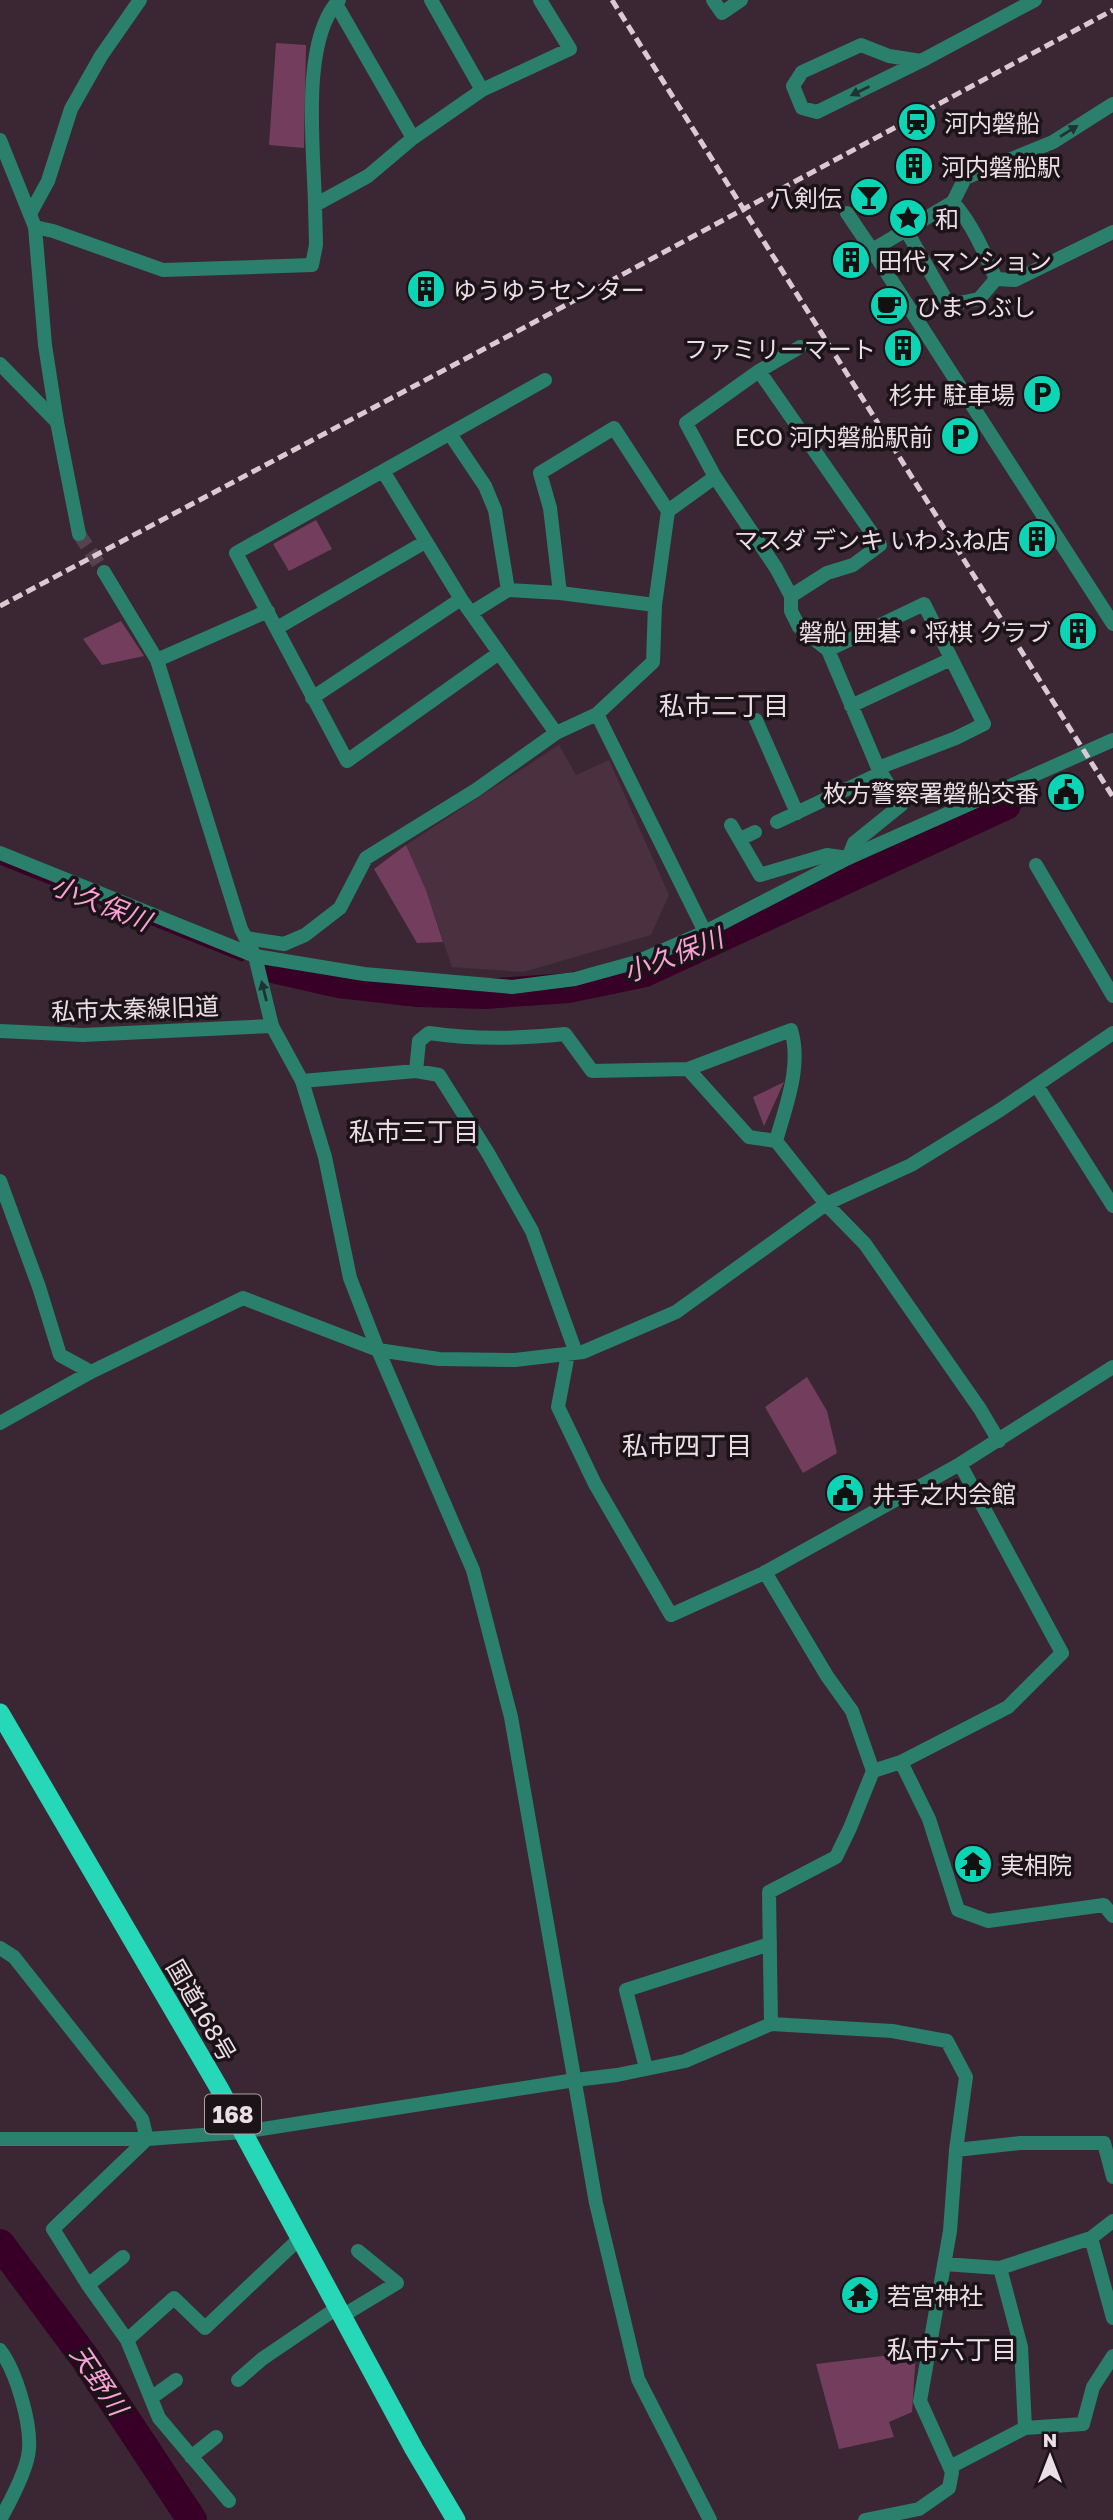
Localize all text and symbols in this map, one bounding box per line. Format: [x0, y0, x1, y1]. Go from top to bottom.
one-way arrow [850, 86, 870, 97]
station icon: 河内磐船 [896, 101, 938, 143]
place label: 河内磐船 [944, 108, 1040, 137]
one-way arrow [1060, 125, 1079, 138]
building icon: 河内磐船駅 [893, 145, 935, 187]
place label: 河内磐船駅 [941, 152, 1061, 181]
bar icon: 八剣伝 [848, 176, 890, 218]
place label: 八剣伝 [770, 183, 842, 212]
place icon: 和 [887, 197, 929, 239]
place label: 和 [935, 204, 959, 233]
building icon: 田代 マンション [830, 239, 872, 281]
place label: 田代 マンション [878, 246, 1052, 275]
building icon: ゆうゆうセンター [405, 268, 447, 310]
place label: ゆうゆうセンター [453, 275, 645, 304]
cafe icon: ひまつぶし [868, 285, 910, 327]
place label: ひまつぶし [916, 292, 1036, 321]
building icon: ファミリーマート [882, 327, 924, 369]
place label: ファミリーマート [684, 334, 876, 363]
parking icon: 杉井 駐車場 [1021, 373, 1063, 415]
place label: 杉井 駐車場 [889, 380, 1015, 409]
parking icon: ECO 河内磐船駅前 [939, 415, 981, 457]
place label: ECO 河内磐船駅前 [734, 422, 933, 451]
building icon: マスダ デンキ いわふね店 [1016, 518, 1058, 560]
place label: マスダ デンキ いわふね店 [734, 525, 1010, 554]
building icon: 磐船 囲碁・将棋 クラブ [1057, 610, 1099, 652]
place label: 磐船 囲碁・将棋 クラブ [799, 617, 1051, 646]
district label: 私市二丁目 [659, 690, 789, 721]
public building icon: 枚方警察署磐船交番 [1045, 771, 1087, 813]
place label: 枚方警察署磐船交番 [823, 778, 1039, 807]
water label: 小久保川 [47, 869, 158, 938]
water label: 小久保川 [619, 921, 730, 988]
one-way arrow [258, 980, 269, 1002]
street label: 私市太秦線旧道 [51, 991, 219, 1025]
district label: 私市三丁目 [349, 1116, 479, 1147]
district label: 私市四丁目 [622, 1430, 752, 1461]
public building icon: 井手之内会館 [824, 1472, 866, 1514]
place label: 井手之内会館 [872, 1479, 1016, 1508]
temple icon: 実相院 [952, 1843, 994, 1885]
place label: 実相院 [1000, 1850, 1072, 1879]
street label: 国道168号 [161, 1954, 243, 2066]
road number: 168 [205, 2094, 261, 2134]
temple icon: 若宮神社 [839, 2274, 881, 2316]
place label: 若宮神社 [887, 2281, 983, 2310]
district label: 私市六丁目 [887, 2334, 1017, 2365]
water label: 天野川 [64, 2339, 135, 2423]
north arrow [1015, 2422, 1085, 2492]
text: N [1043, 2428, 1057, 2451]

